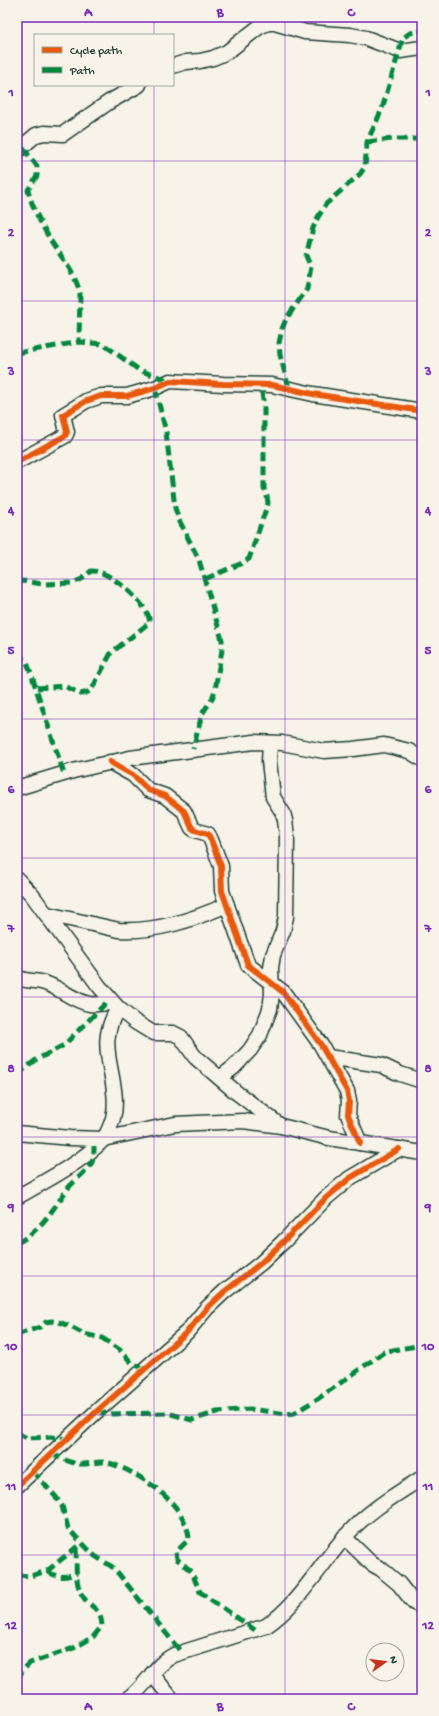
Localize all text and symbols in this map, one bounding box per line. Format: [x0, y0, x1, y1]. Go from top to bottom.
text: A [83, 6, 93, 21]
text: B [216, 6, 225, 21]
text: C [346, 6, 356, 21]
legend [34, 34, 174, 86]
text: Cycle path [70, 45, 123, 59]
text: Path [69, 65, 95, 79]
text: 1 [7, 86, 14, 101]
text: 1 [424, 86, 431, 101]
text: 2 [8, 226, 15, 241]
text: 2 [425, 226, 432, 241]
text: 3 [7, 365, 15, 380]
text: 3 [424, 365, 432, 380]
text: 4 [7, 504, 15, 519]
text: 4 [424, 504, 432, 519]
text: 5 [8, 644, 15, 659]
text: 5 [425, 644, 432, 659]
text: 6 [8, 783, 15, 798]
text: 6 [425, 783, 432, 798]
text: 7 [7, 922, 16, 937]
text: 7 [424, 922, 433, 937]
text: 8 [7, 1062, 15, 1077]
text: 8 [424, 1062, 432, 1077]
text: 9 [7, 1201, 15, 1216]
text: 9 [424, 1201, 432, 1216]
text: 10 [4, 1340, 18, 1355]
text: 10 [421, 1340, 435, 1355]
text: 11 [5, 1480, 16, 1495]
text: 11 [422, 1480, 433, 1495]
text: 12 [4, 1619, 17, 1634]
text: 12 [421, 1619, 434, 1634]
north arrow [365, 1642, 405, 1682]
text: N [386, 1655, 399, 1665]
text: A [83, 1700, 93, 1715]
text: B [216, 1700, 225, 1715]
text: C [346, 1700, 356, 1715]

